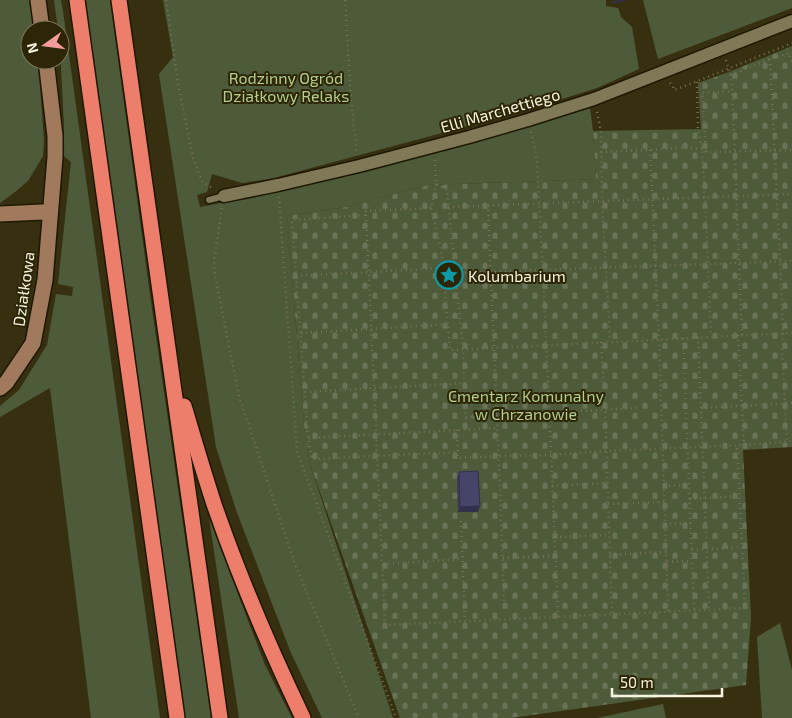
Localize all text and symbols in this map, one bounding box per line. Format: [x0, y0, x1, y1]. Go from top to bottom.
north arrow [20, 20, 70, 70]
text: N [22, 41, 41, 55]
park label: Rodzinny Ogród Działkowy Relaks [223, 68, 349, 105]
street label: Elli Marchettiego [438, 84, 562, 136]
street label: Działkowa [8, 250, 38, 328]
place icon: Kolumbarium [434, 260, 464, 290]
place label: Kolumbarium [468, 266, 566, 285]
park label: Cmentarz Komunalny w Chrzanowie [448, 386, 605, 423]
scale bar [612, 666, 722, 698]
text: 50 m [620, 673, 654, 691]

